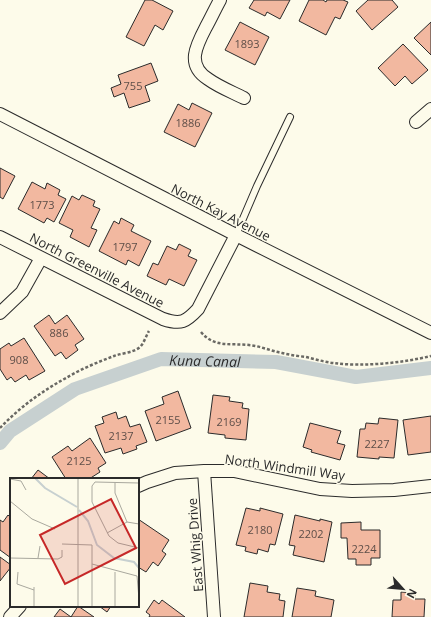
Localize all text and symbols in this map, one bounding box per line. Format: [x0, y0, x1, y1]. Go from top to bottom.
house number: 1893 [234, 36, 260, 51]
house number: 755 [124, 78, 142, 93]
house number: 1886 [175, 115, 201, 130]
street label: North Kay Avenue [168, 179, 274, 245]
house number: 1773 [29, 197, 55, 212]
street label: North Greenville Avenue [27, 228, 167, 312]
house number: 1797 [112, 239, 138, 254]
house number: 886 [50, 325, 68, 340]
water label: Kuna Canal [169, 350, 241, 371]
house number: 908 [10, 352, 28, 367]
house number: 2155 [155, 412, 181, 427]
house number: 2169 [216, 414, 242, 429]
house number: 2137 [108, 428, 134, 443]
house number: 2227 [364, 436, 390, 451]
street label: North Windmill Way [224, 450, 347, 484]
house number: 2125 [66, 453, 92, 468]
inset map [10, 478, 139, 607]
street label: East Whig Drive [183, 497, 207, 593]
house number: 2180 [247, 522, 273, 537]
house number: 2202 [298, 526, 324, 541]
house number: 2224 [351, 541, 377, 556]
north arrow [383, 569, 423, 609]
text: N [404, 586, 421, 601]

